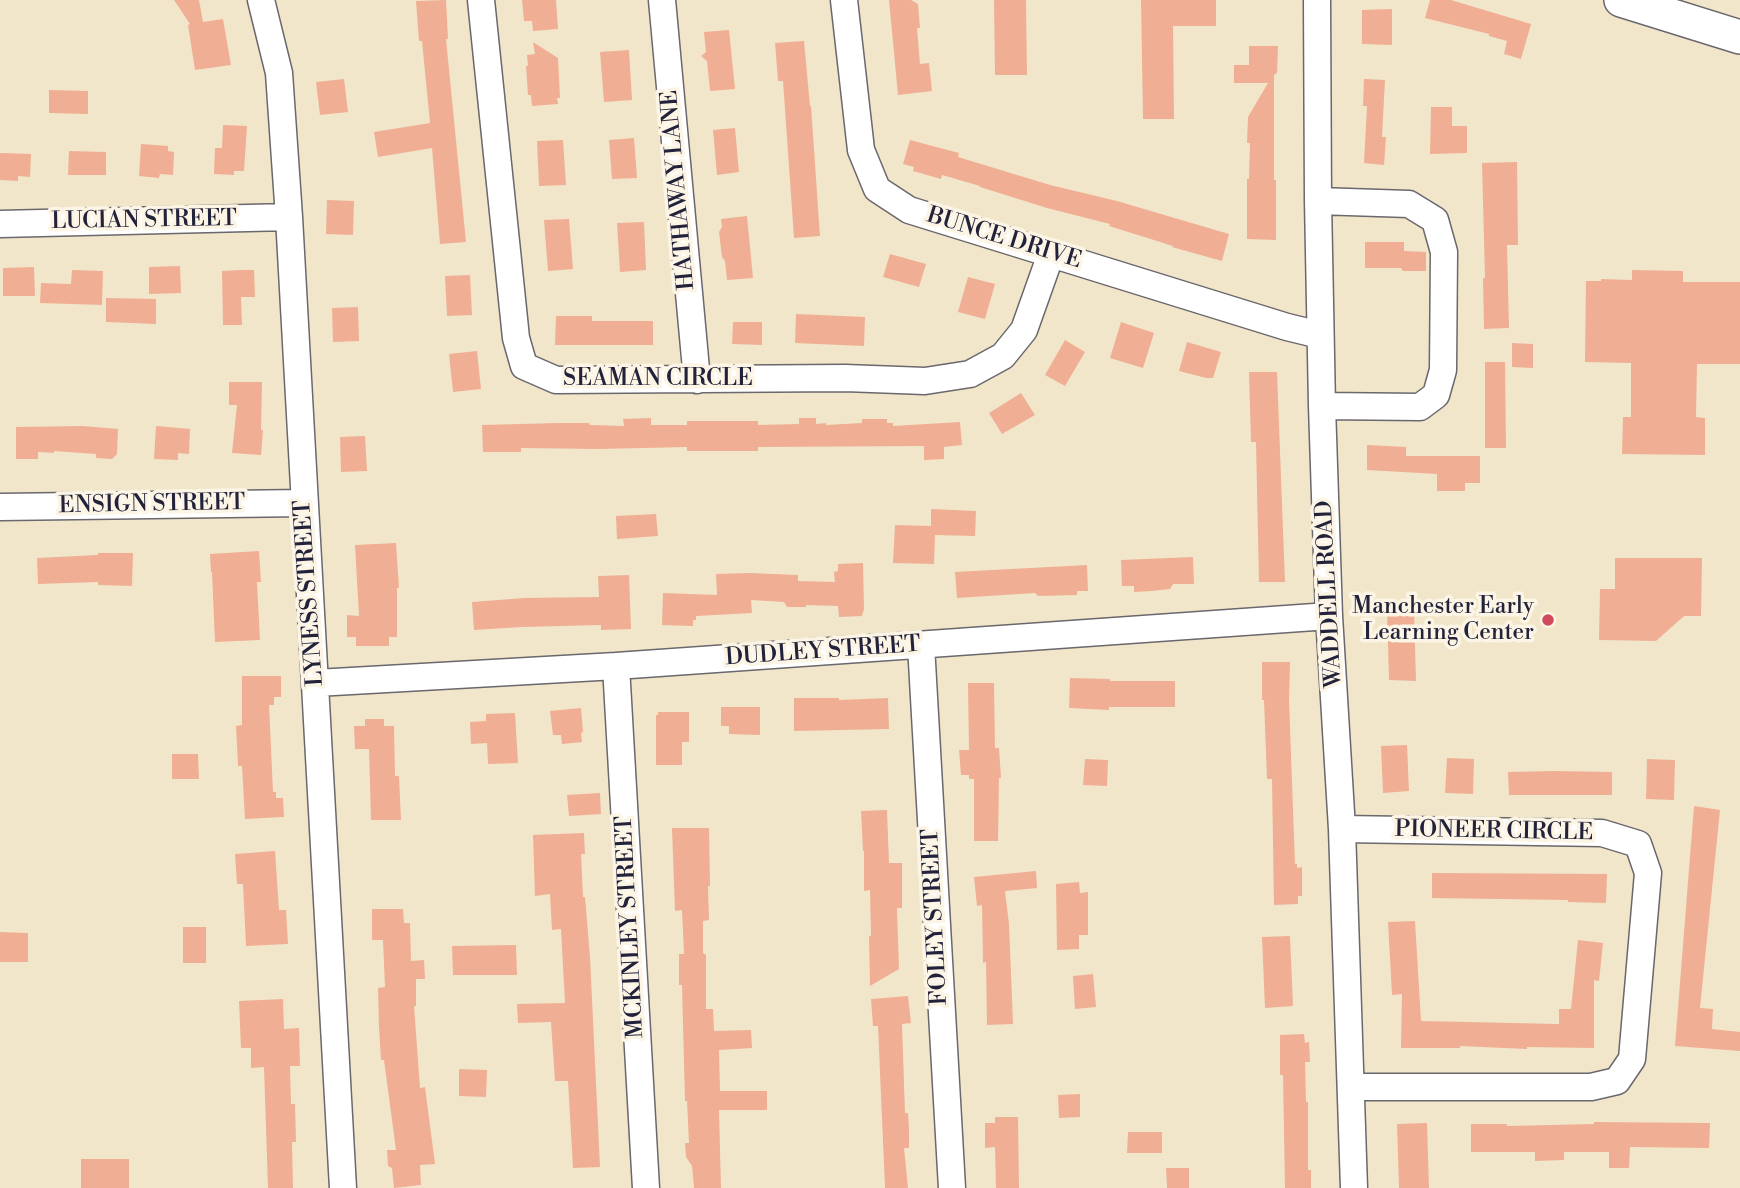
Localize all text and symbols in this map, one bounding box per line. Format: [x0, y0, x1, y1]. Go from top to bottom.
street label: HATHAWAY LANE [657, 89, 701, 291]
street label: BUNCE DRIVE [923, 202, 1085, 276]
street label: LUCIAN STREET [51, 206, 237, 236]
street label: SEAMAN CIRCLE [563, 365, 753, 393]
street label: ENSIGN STREET [59, 490, 245, 520]
street label: LYNESS STREET [290, 499, 330, 687]
street label: WADDELL ROAD [1311, 500, 1349, 688]
place label: Manchester Early Learning Center [1352, 593, 1534, 647]
marker: Manchester Early Learning Center [1540, 612, 1556, 628]
street label: DUDLEY STREET [724, 631, 922, 673]
street label: MCKINLEY STREET [611, 815, 651, 1039]
street label: PIONEER CIRCLE [1394, 816, 1594, 848]
street label: FOLEY STREET [918, 828, 954, 1006]

